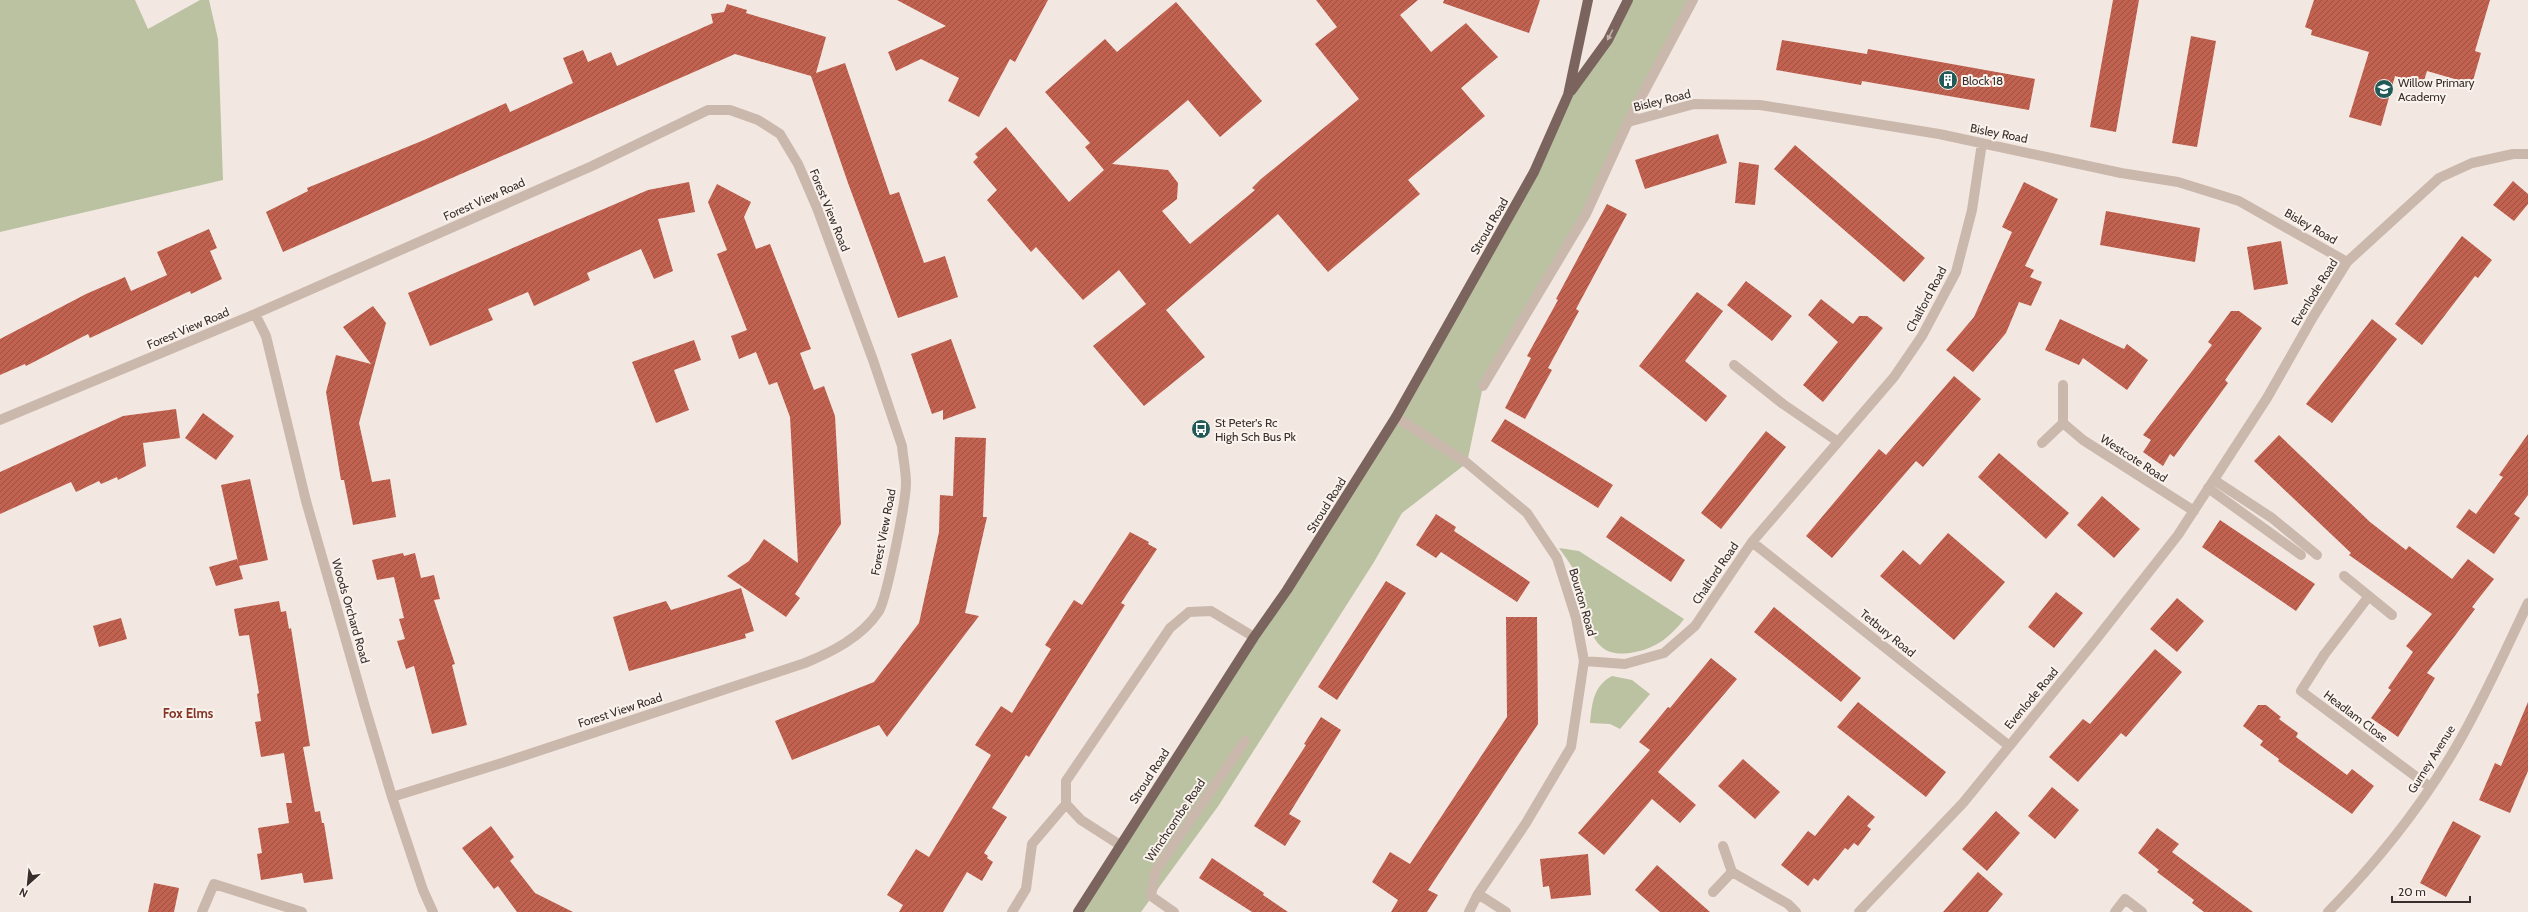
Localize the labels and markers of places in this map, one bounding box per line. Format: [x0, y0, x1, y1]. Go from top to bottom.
building icon: Block 18 [1937, 69, 1959, 91]
place label: Block 18 [1962, 73, 2003, 88]
place label: Willow Primary Academy [2398, 75, 2475, 104]
school or university icon: Willow Primary Academy [2373, 78, 2395, 100]
place label: St Peter's Rc High Sch Bus Pk [1215, 415, 1297, 444]
bus stop icon: St Peter's Rc High Sch Bus Pk [1190, 418, 1212, 440]

